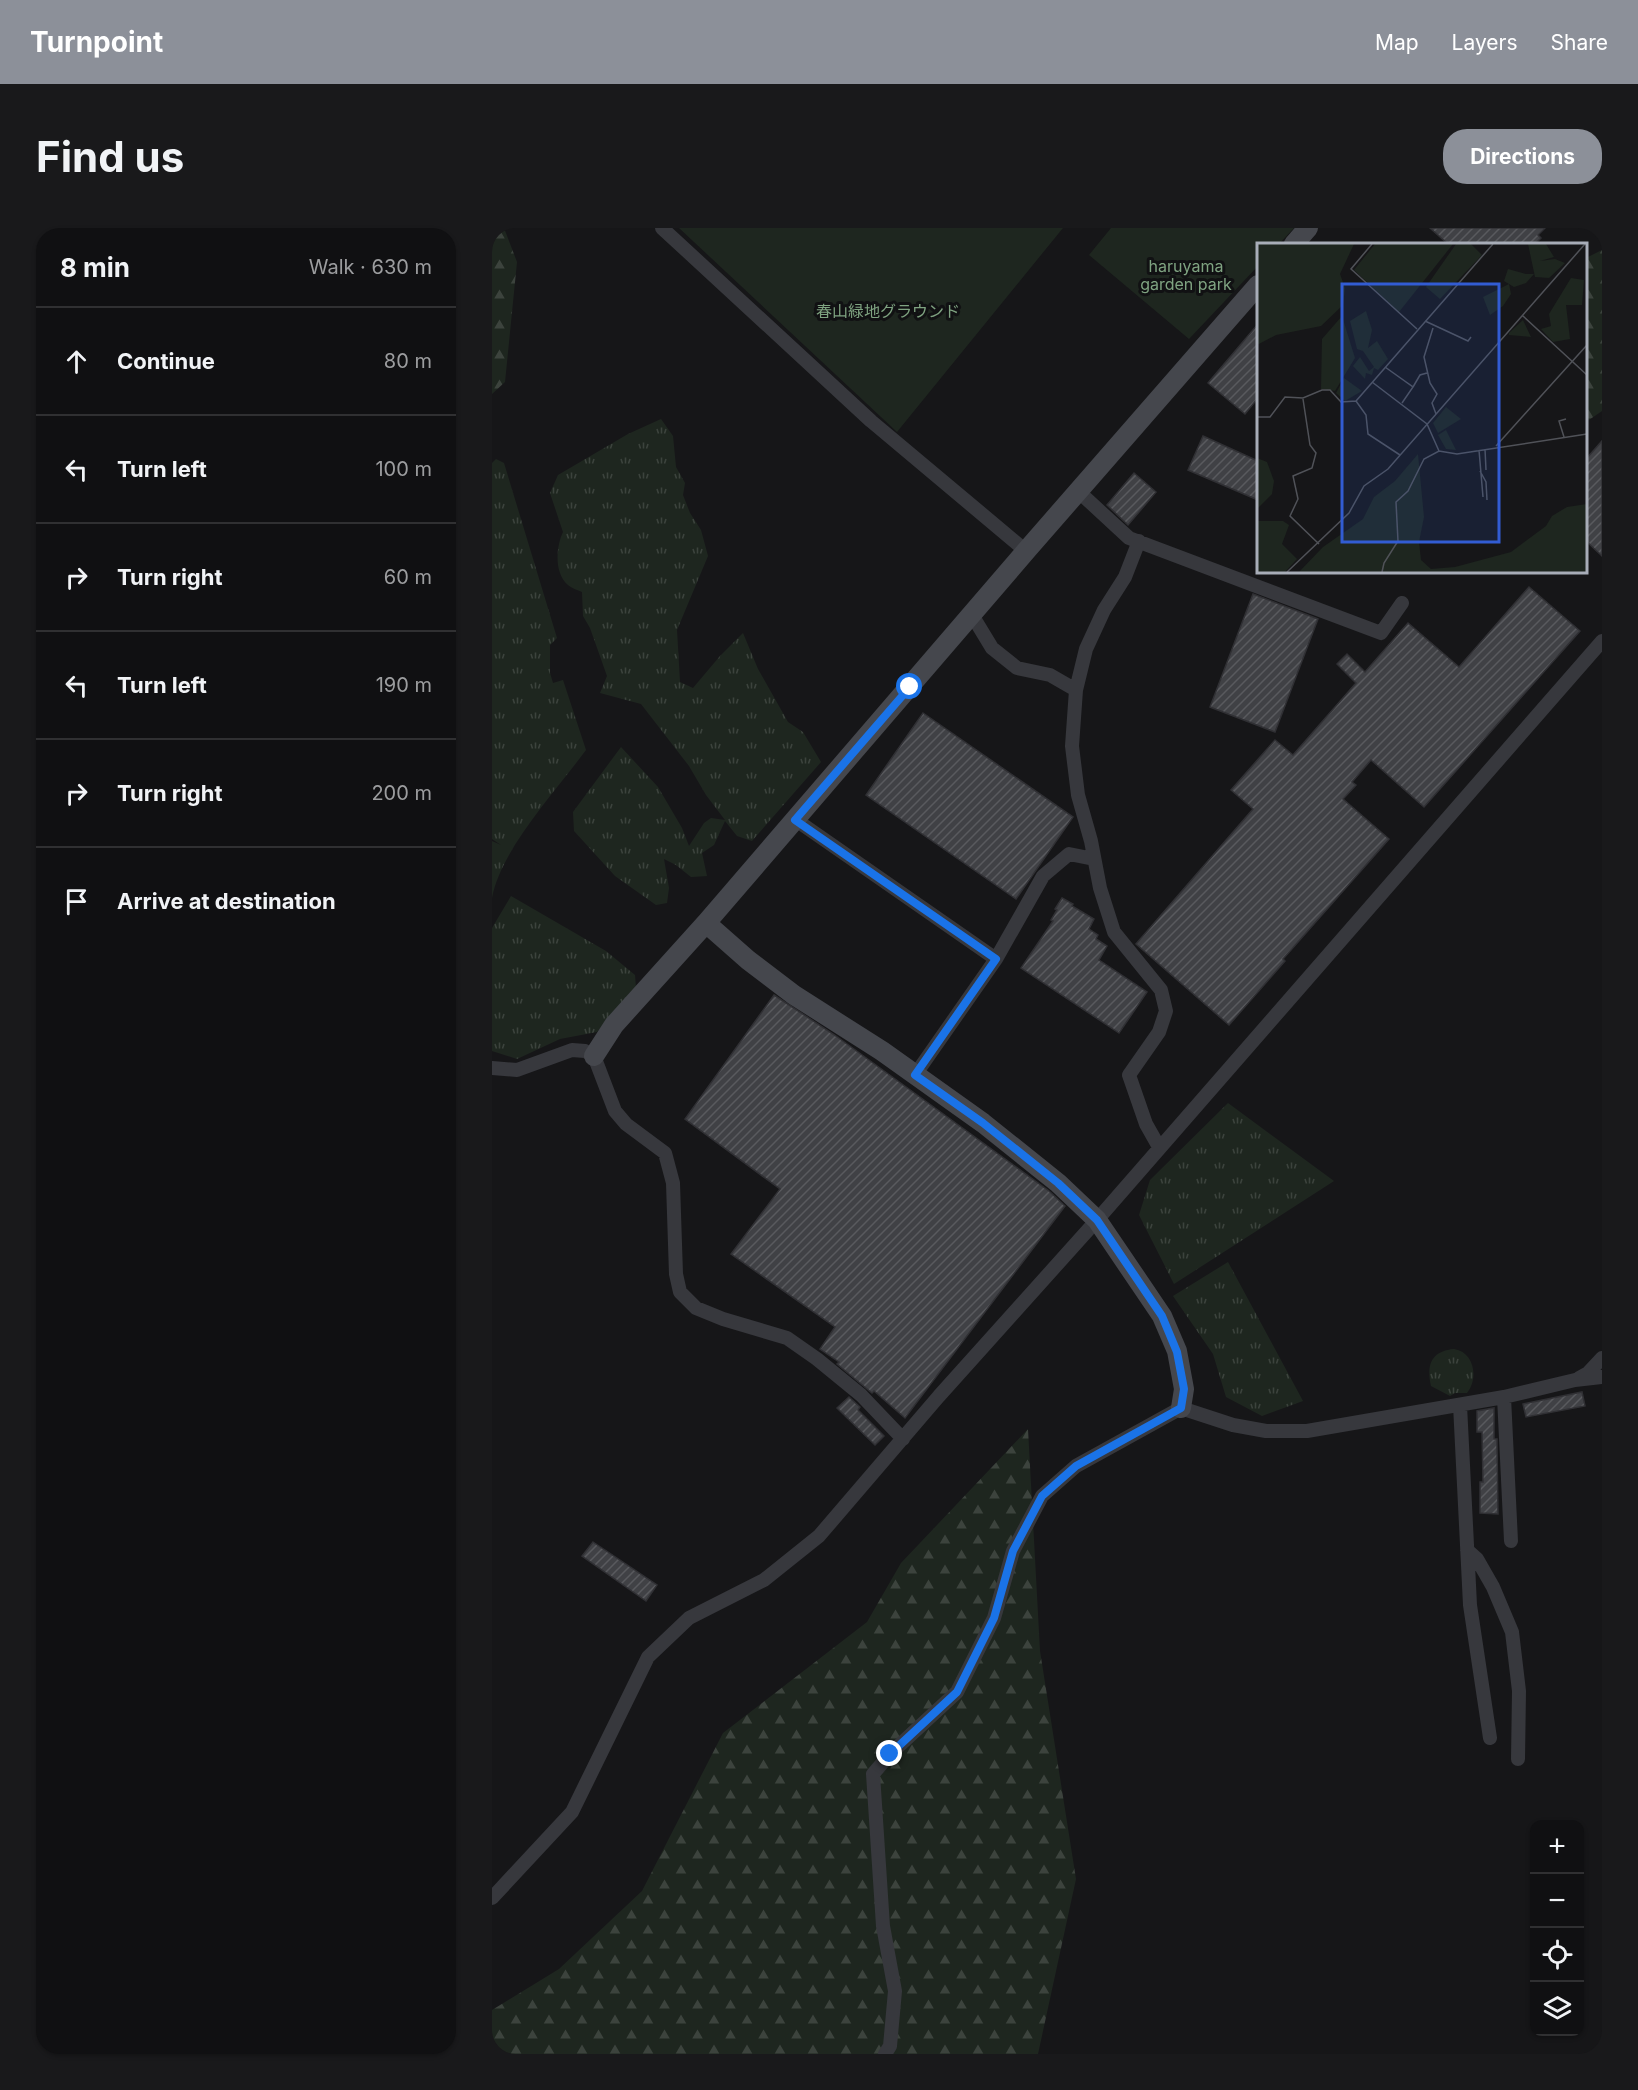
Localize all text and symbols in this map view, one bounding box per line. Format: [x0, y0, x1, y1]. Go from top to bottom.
text: Turnpoint [30, 25, 163, 59]
text: Map [1375, 30, 1419, 55]
text: Layers [1452, 30, 1518, 55]
text: Share [1551, 30, 1608, 55]
button: Directions [1443, 129, 1602, 184]
text: Find us [36, 131, 184, 182]
inset map [1257, 243, 1587, 573]
text: 8 min [60, 252, 130, 283]
text: Walk · 630 m [309, 255, 432, 279]
park label: haruyama garden park [1140, 256, 1232, 294]
park label: 春山緑地グラウンド [816, 301, 960, 321]
icon: ahead [60, 345, 93, 378]
text: Continue [117, 348, 215, 374]
text: 80 m [384, 349, 432, 373]
icon: left [60, 453, 93, 486]
text: Turn left [117, 456, 207, 482]
text: 100 m [375, 457, 432, 481]
icon: right [60, 561, 93, 594]
text: Turn right [117, 564, 223, 590]
text: 60 m [384, 565, 432, 589]
icon: left [60, 669, 93, 702]
text: Turn left [117, 672, 207, 698]
text: 190 m [376, 673, 432, 697]
route start [896, 673, 922, 699]
icon: right [60, 777, 93, 810]
text: Turn right [117, 780, 223, 806]
text: 200 m [371, 781, 432, 805]
icon: arrive [60, 885, 93, 918]
text: Arrive at destination [117, 888, 336, 914]
route end [876, 1740, 902, 1766]
map controls [1530, 1820, 1584, 2036]
button: + [1530, 1820, 1584, 1874]
button: − [1530, 1874, 1584, 1928]
button: locate [1530, 1928, 1584, 1982]
button: layers [1530, 1982, 1584, 2036]

